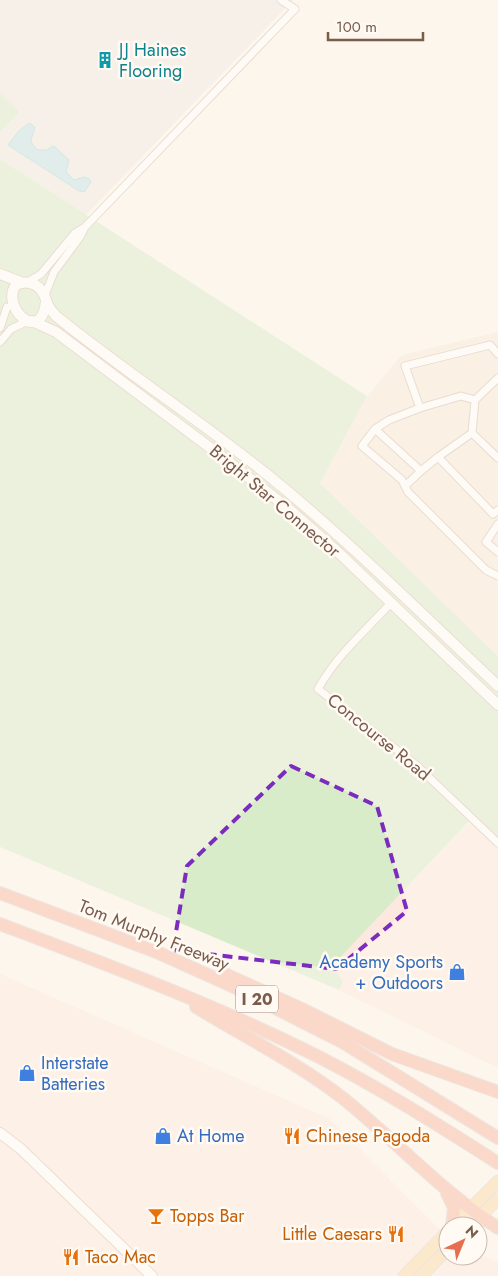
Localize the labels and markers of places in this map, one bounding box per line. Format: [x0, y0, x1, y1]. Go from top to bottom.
place label: JJ Haines Flooring [117, 37, 186, 84]
building icon: JJ Haines Flooring [95, 50, 115, 70]
place label: Academy Sports + Outdoors [319, 949, 443, 996]
shop icon: Academy Sports + Outdoors [447, 962, 467, 982]
place label: Interstate Batteries [41, 1050, 108, 1097]
shop icon: Interstate Batteries [17, 1063, 37, 1083]
place label: At Home [177, 1123, 245, 1149]
place label: Chinese Pagoda [306, 1123, 430, 1149]
shop icon: At Home [153, 1126, 173, 1146]
restaurant icon: Chinese Pagoda [282, 1126, 302, 1146]
place label: Topps Bar [170, 1203, 245, 1229]
bar icon: Topps Bar [146, 1206, 166, 1226]
place label: Little Caesars [282, 1221, 382, 1247]
restaurant icon: Little Caesars [386, 1224, 406, 1244]
place label: Taco Mac [85, 1244, 156, 1270]
restaurant icon: Taco Mac [61, 1247, 81, 1267]

